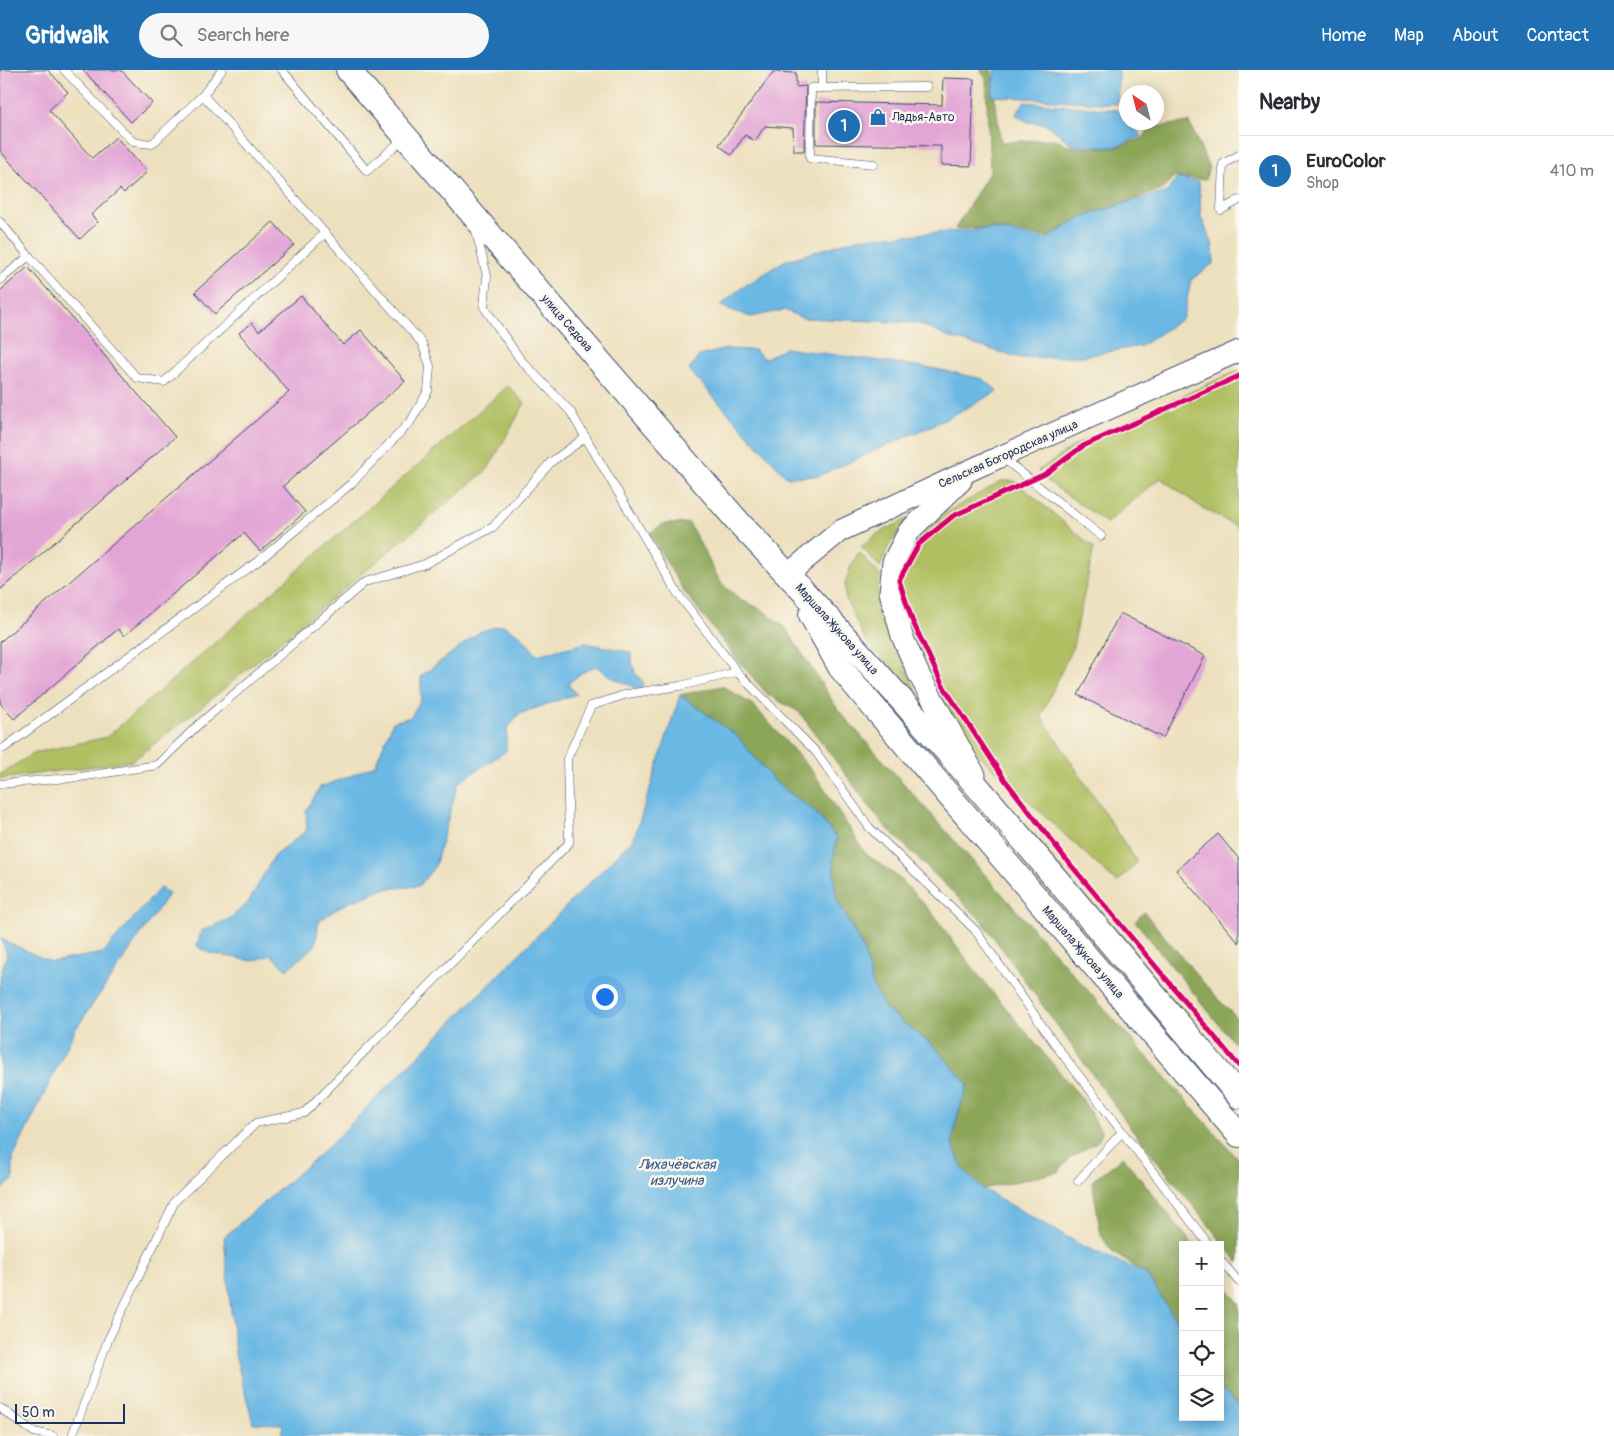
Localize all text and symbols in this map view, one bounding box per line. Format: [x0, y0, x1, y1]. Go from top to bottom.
search box [139, 13, 489, 58]
text: Gridwalk [25, 21, 109, 50]
icon: search [157, 21, 185, 49]
text: Search here [197, 23, 289, 47]
text: Home [1321, 24, 1366, 47]
text: Map [1394, 24, 1424, 47]
text: About [1452, 24, 1498, 47]
text: Contact [1526, 24, 1589, 47]
north arrow [1119, 85, 1164, 130]
text: Nearby [1259, 89, 1320, 116]
pin: 1 [828, 107, 860, 145]
shop icon: Ладья-Авто [868, 107, 888, 127]
place label: Ладья-Авто [891, 110, 955, 125]
text: EuroColor [1306, 149, 1385, 173]
text: 1 [1272, 161, 1278, 181]
text: 410 m [1550, 161, 1594, 181]
text: Shop [1306, 173, 1339, 193]
street label: улица Седова [537, 291, 596, 355]
street label: Сельская Богородская улица [936, 417, 1080, 492]
street label: Маршала Жукова улица [792, 581, 882, 678]
street label: Маршала Жукова улица [1038, 903, 1127, 1002]
your location [592, 984, 618, 1010]
water label: Лихачёвская излучина [638, 1156, 717, 1189]
map controls [1179, 1241, 1224, 1421]
button: + [1179, 1241, 1224, 1286]
button: − [1179, 1286, 1224, 1331]
button: locate [1179, 1331, 1224, 1376]
button: layers [1179, 1376, 1224, 1421]
scale bar [15, 1401, 125, 1424]
text: 50 m [22, 1404, 55, 1421]

